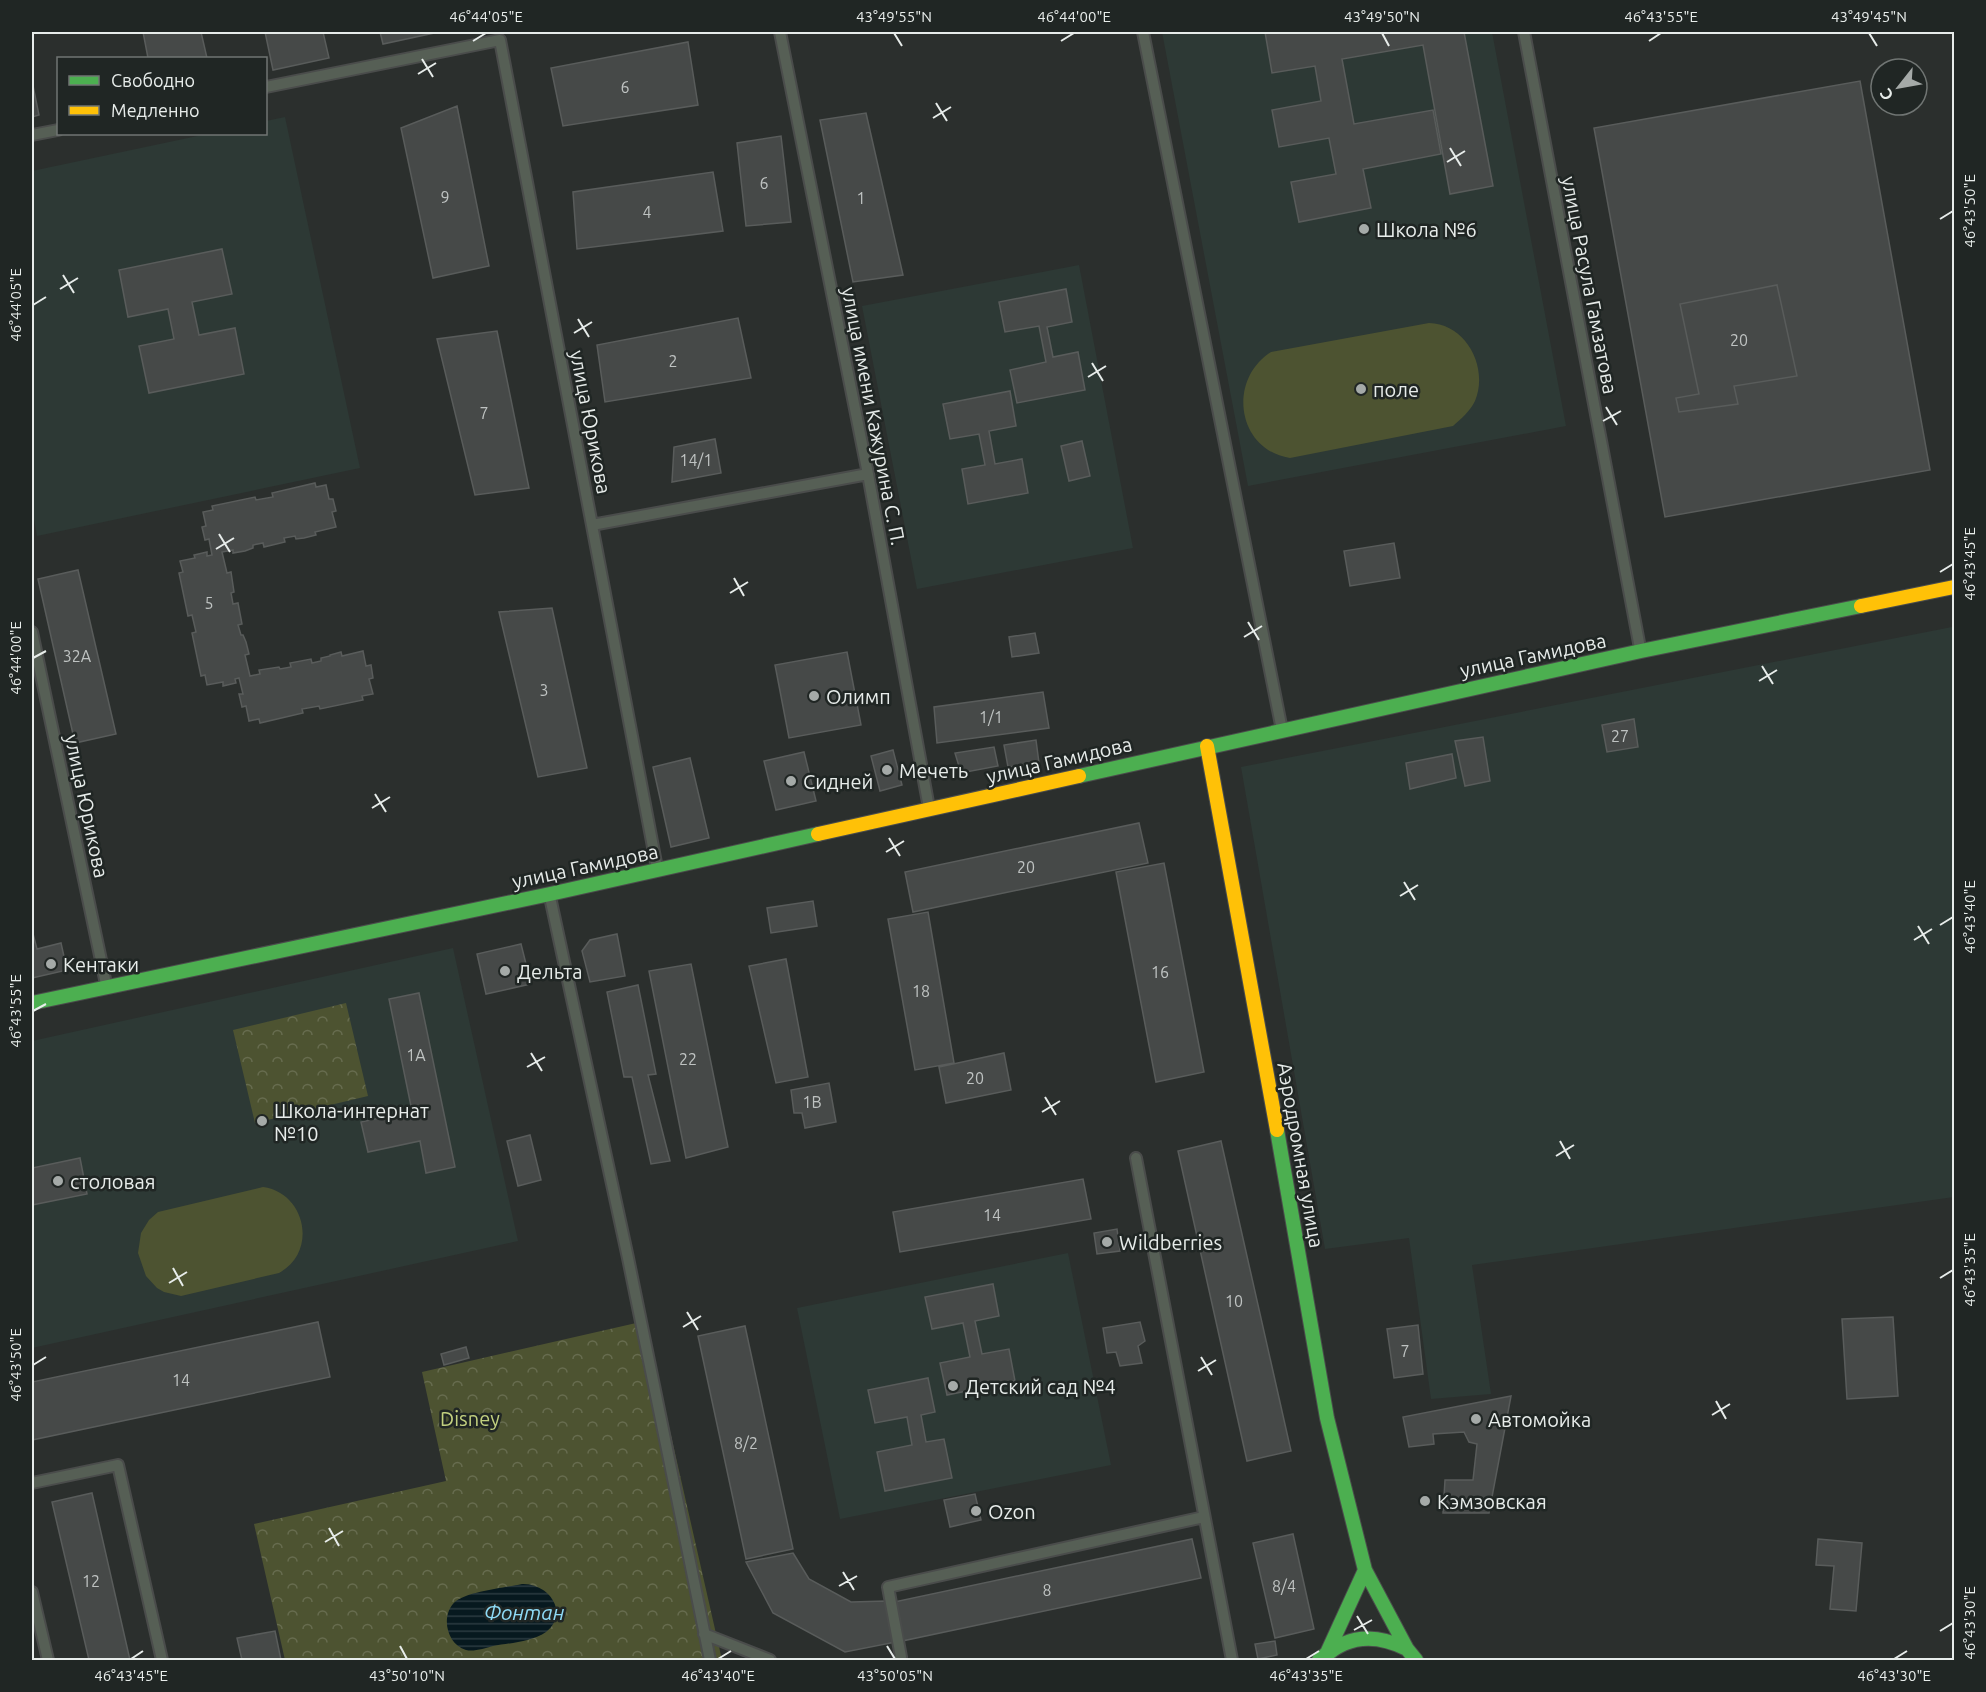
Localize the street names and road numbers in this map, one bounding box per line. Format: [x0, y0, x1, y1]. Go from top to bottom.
street label: улица Расула Гамзатова [1558, 174, 1622, 396]
street label: улица имени Кажурина С. П. [838, 285, 910, 547]
street label: улица Юрикова [566, 348, 616, 496]
street label: улица Гамидова [1458, 628, 1608, 682]
street label: улица Юрикова [61, 732, 113, 880]
street label: улица Гамидова [984, 732, 1134, 788]
street label: улица Гамидова [510, 839, 660, 893]
street label: Аэродромная улица [1273, 1060, 1329, 1250]

